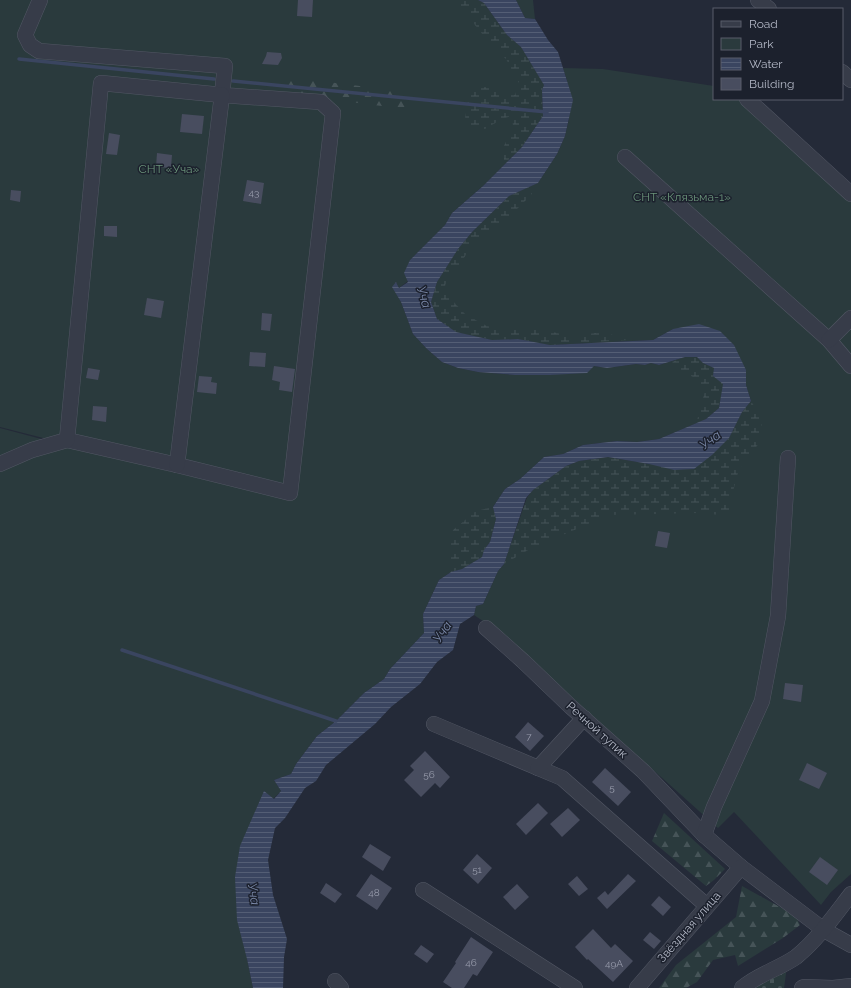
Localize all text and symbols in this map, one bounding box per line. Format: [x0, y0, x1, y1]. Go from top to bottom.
legend [713, 8, 843, 100]
text: Road [749, 17, 778, 31]
text: Park [749, 37, 774, 51]
text: Water [749, 57, 783, 71]
text: Building [749, 77, 795, 91]
park label: СНТ «Уча» [139, 162, 200, 176]
house number: 43 [249, 187, 259, 198]
park label: СНТ «Клязьма-1» [633, 190, 731, 204]
water label: Уча [414, 284, 435, 310]
water label: Уча [697, 427, 724, 453]
water label: Уча [430, 618, 455, 645]
street label: Речной тупик [564, 699, 630, 761]
house number: 7 [526, 731, 532, 742]
house number: 56 [423, 769, 435, 780]
house number: 5 [609, 782, 615, 793]
house number: 51 [472, 864, 483, 875]
water label: Уча [245, 882, 263, 906]
house number: 48 [368, 887, 380, 898]
street label: Звёздная улица [655, 889, 723, 965]
house number: 46 [465, 957, 477, 968]
house number: 49А [605, 958, 623, 969]

